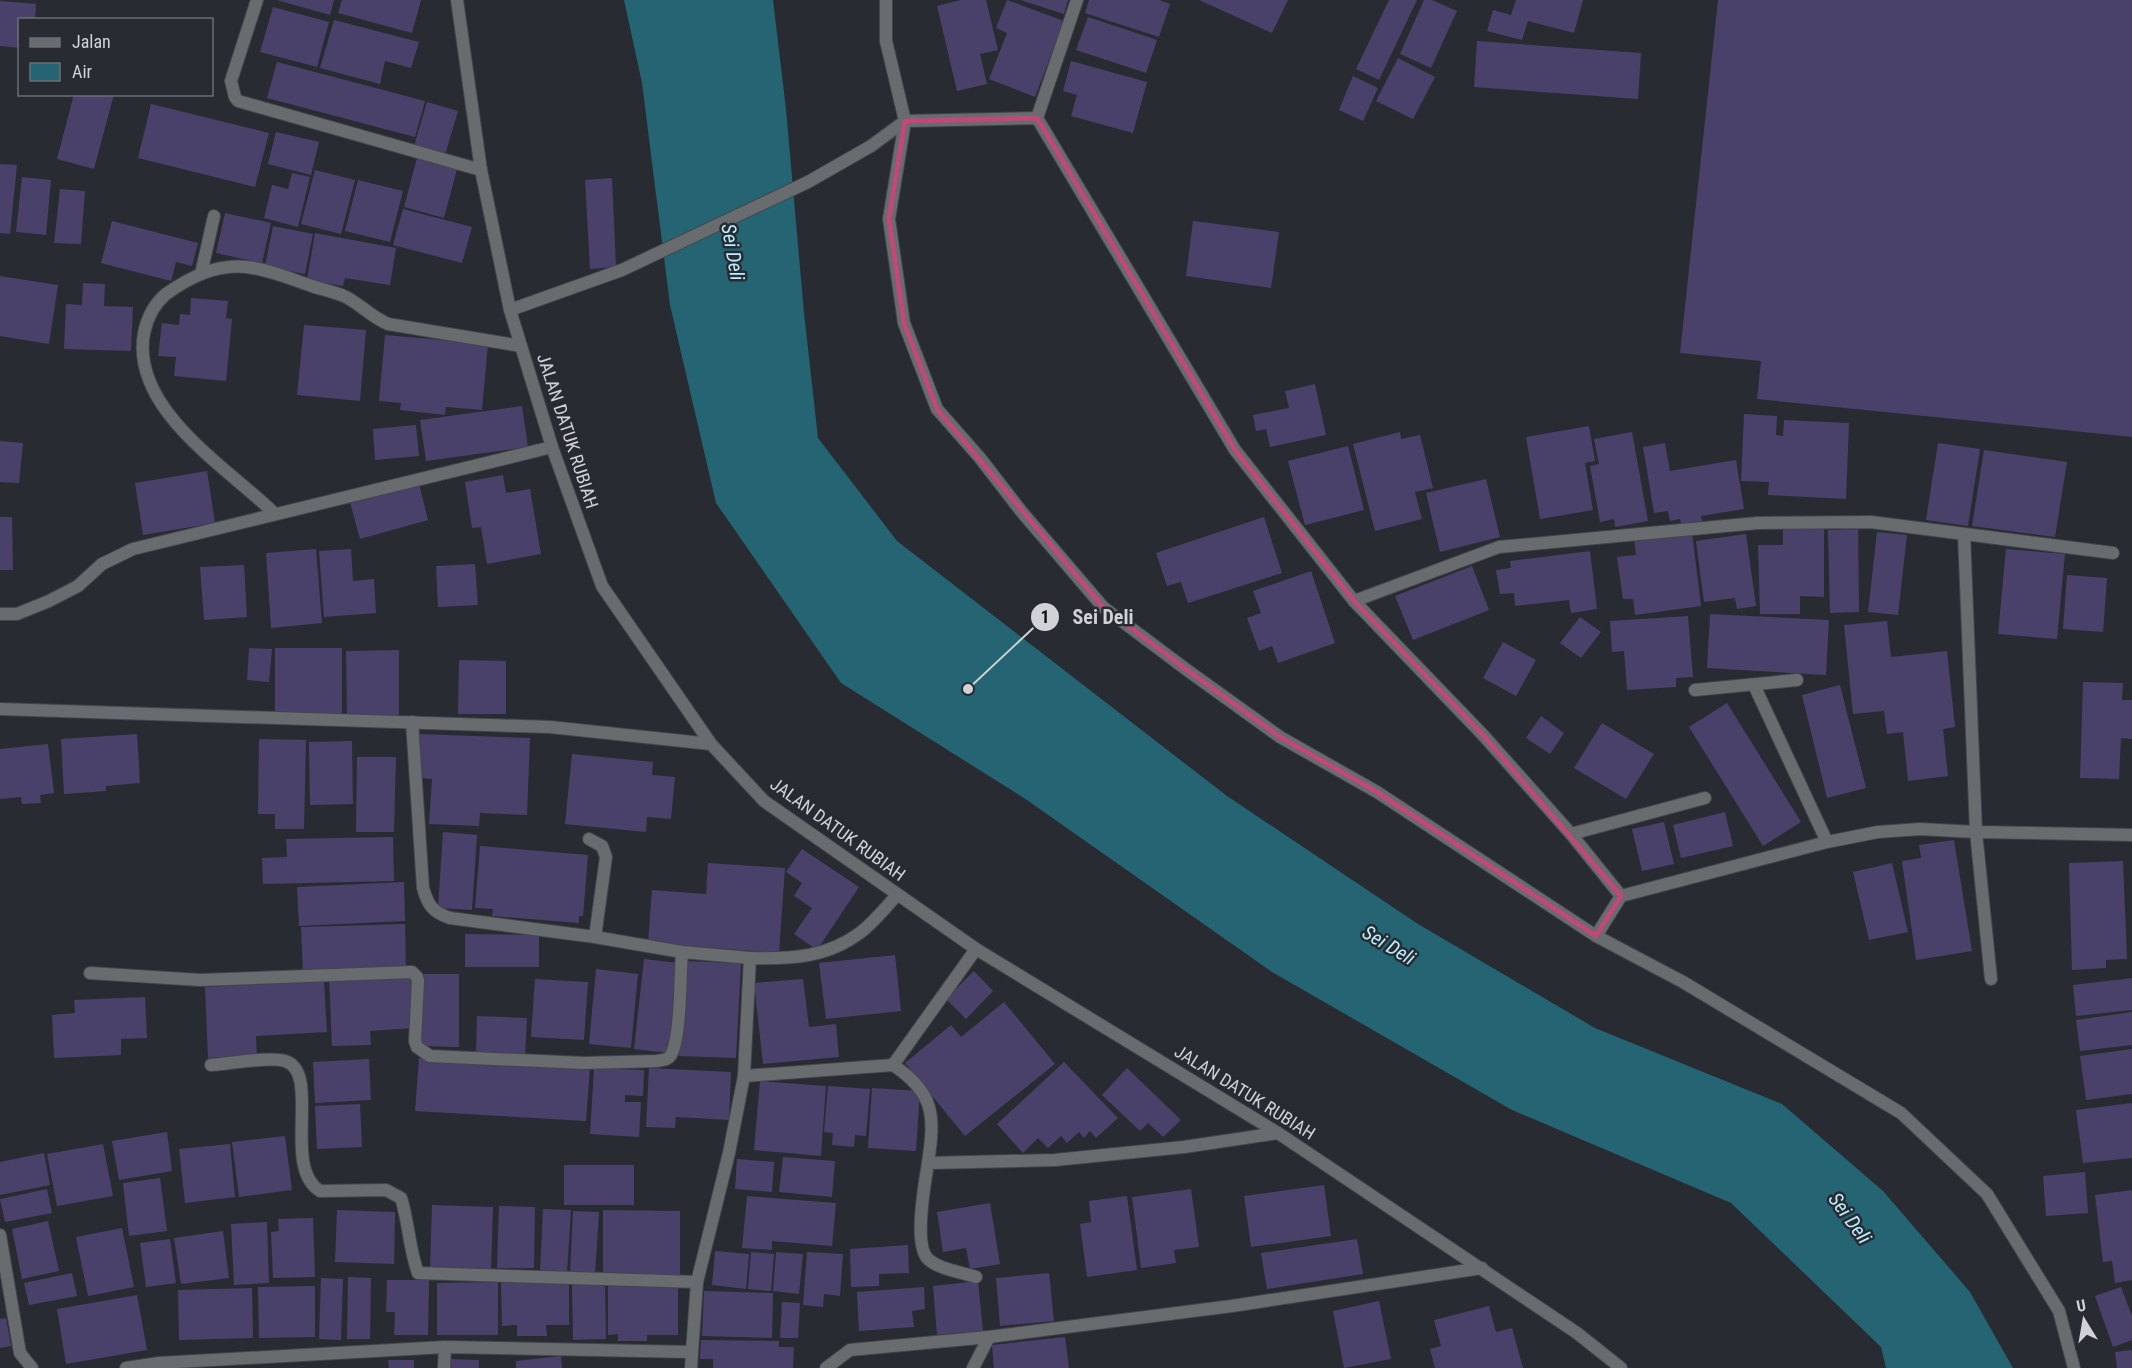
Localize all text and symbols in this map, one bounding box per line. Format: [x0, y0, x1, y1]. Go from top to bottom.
legend [18, 18, 213, 96]
text: Jalan [72, 31, 111, 52]
text: Air [72, 61, 93, 82]
water label: Sei Deli [716, 222, 750, 283]
street label: JALAN DATUK RUBIAH [533, 351, 603, 511]
callout: Sei Deli [1030, 598, 1145, 636]
text: Sei Deli [1073, 605, 1133, 629]
text: 1 [1040, 606, 1050, 627]
street label: JALAN DATUK RUBIAH [766, 773, 910, 885]
water label: Sei Deli [1358, 920, 1420, 970]
street label: JALAN DATUK RUBIAH [1171, 1040, 1319, 1144]
water label: Sei Deli [1823, 1188, 1877, 1249]
north arrow [2054, 1290, 2114, 1350]
text: U [2075, 1296, 2088, 1316]

